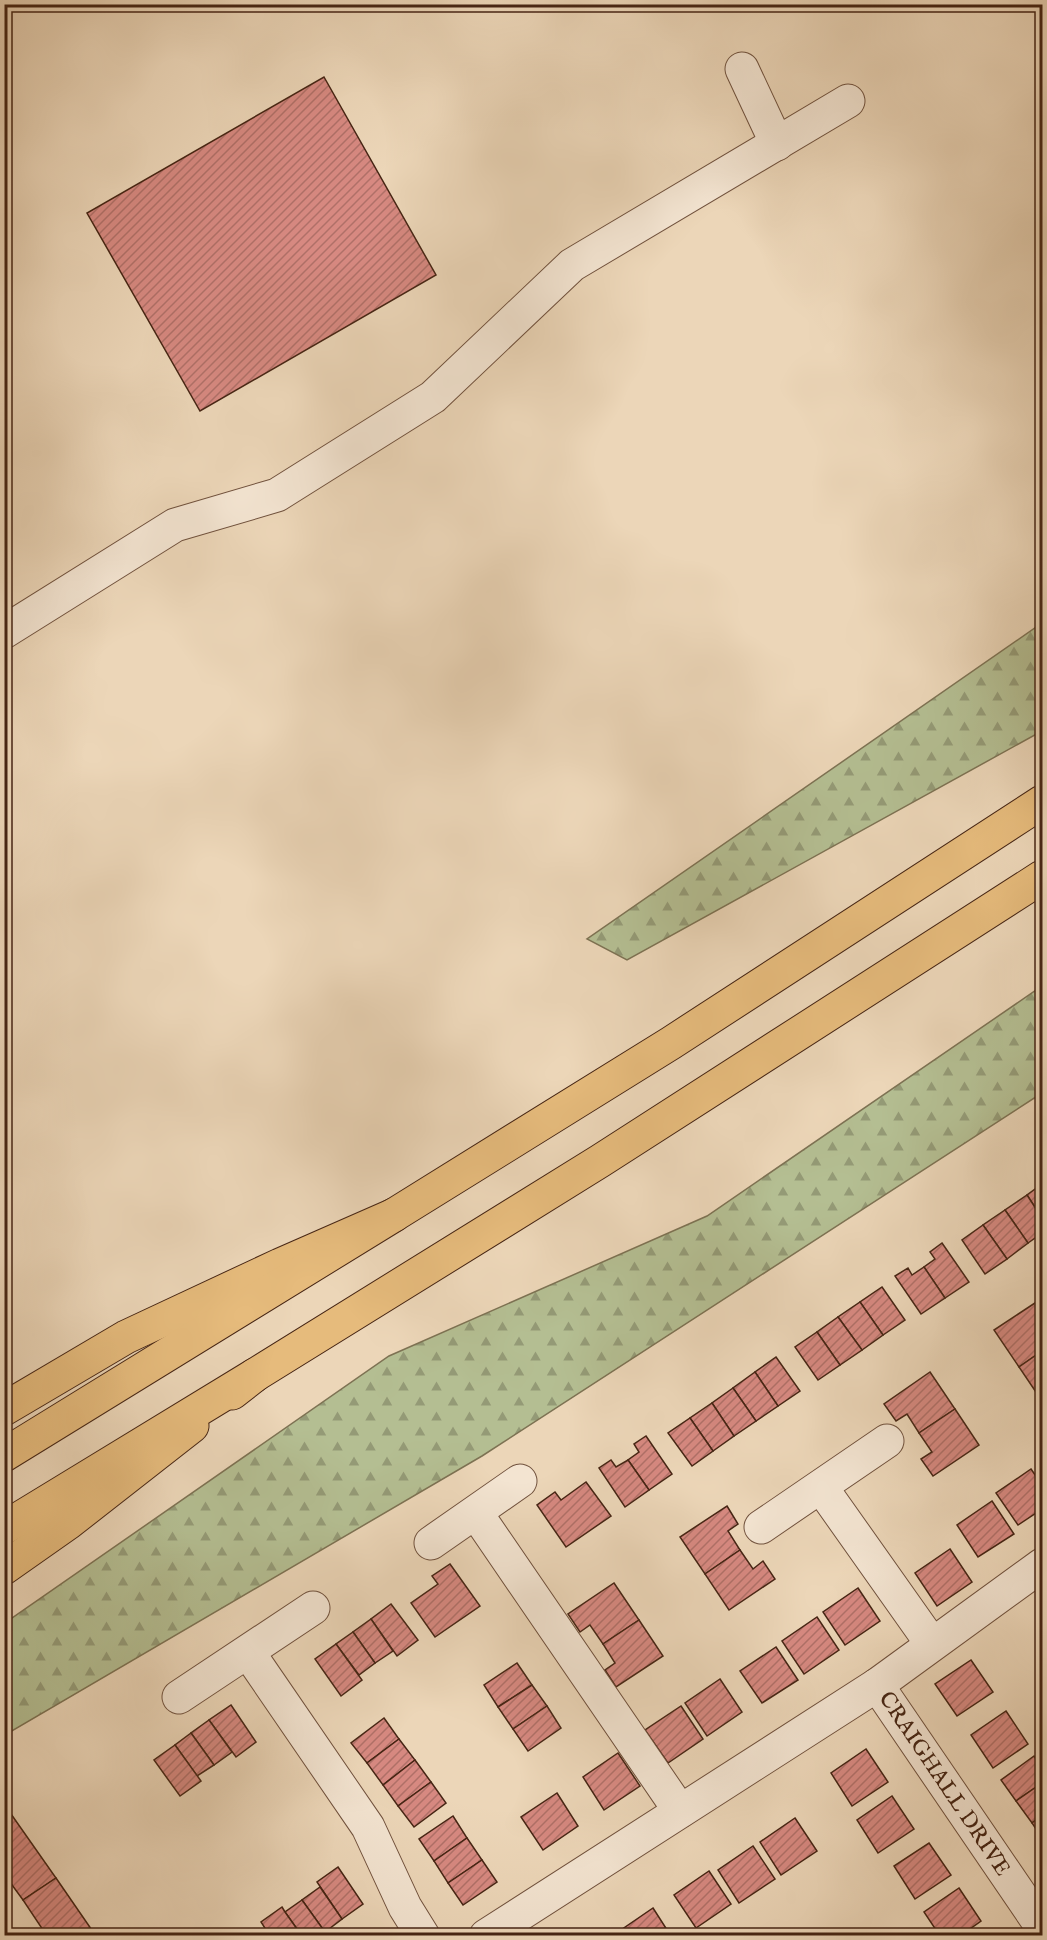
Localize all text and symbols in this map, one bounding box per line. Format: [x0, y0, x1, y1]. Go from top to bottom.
street label: CRAIGHALL DRIVE [872, 1686, 1016, 1882]

